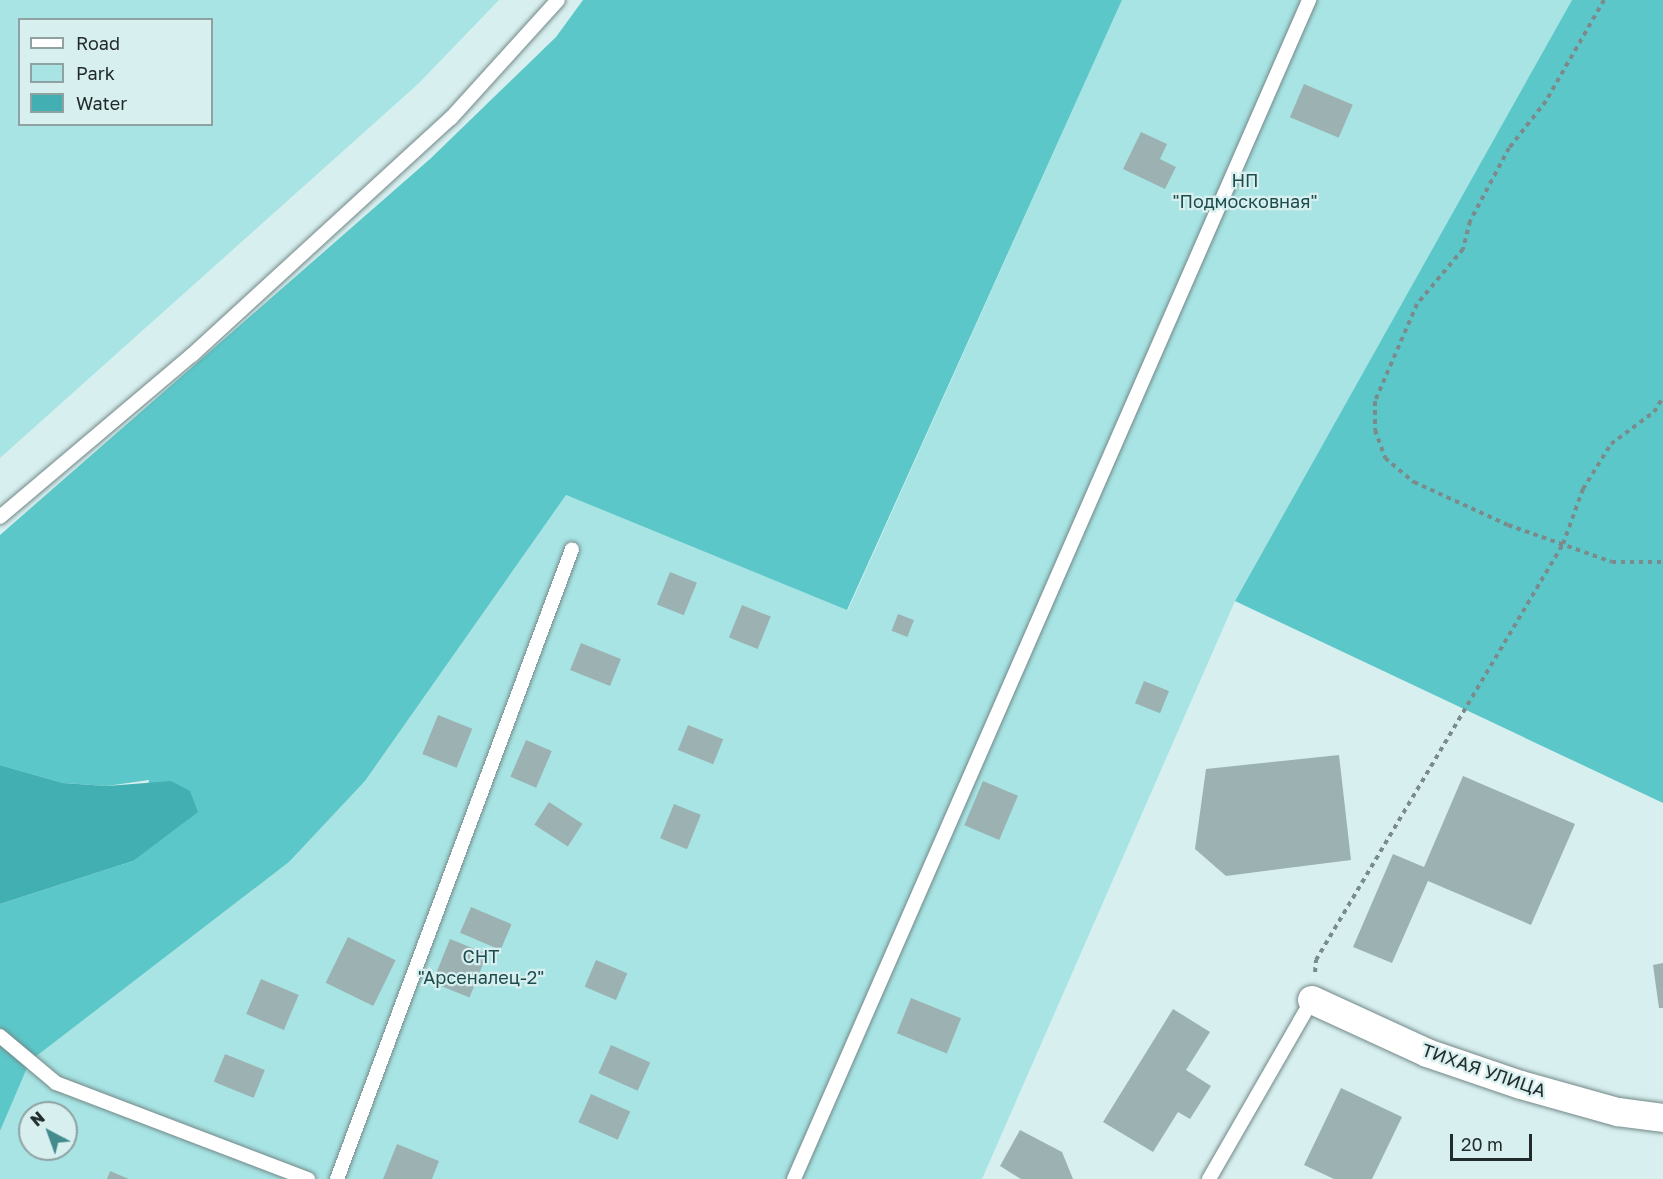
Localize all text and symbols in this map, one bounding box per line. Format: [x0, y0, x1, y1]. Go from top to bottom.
legend [18, 18, 213, 126]
text: Road [76, 32, 120, 54]
text: Park [76, 62, 115, 84]
text: Water [76, 92, 127, 114]
park label: НП "Подмосковная" [1173, 170, 1317, 213]
park label: СНТ "Арсеналец-2" [418, 946, 544, 988]
street label: ТИХАЯ УЛИЦА [1419, 1039, 1549, 1101]
north arrow [18, 1101, 78, 1161]
text: N [26, 1107, 49, 1130]
scale bar [1453, 1122, 1536, 1160]
text: 20 m [1461, 1133, 1503, 1155]

